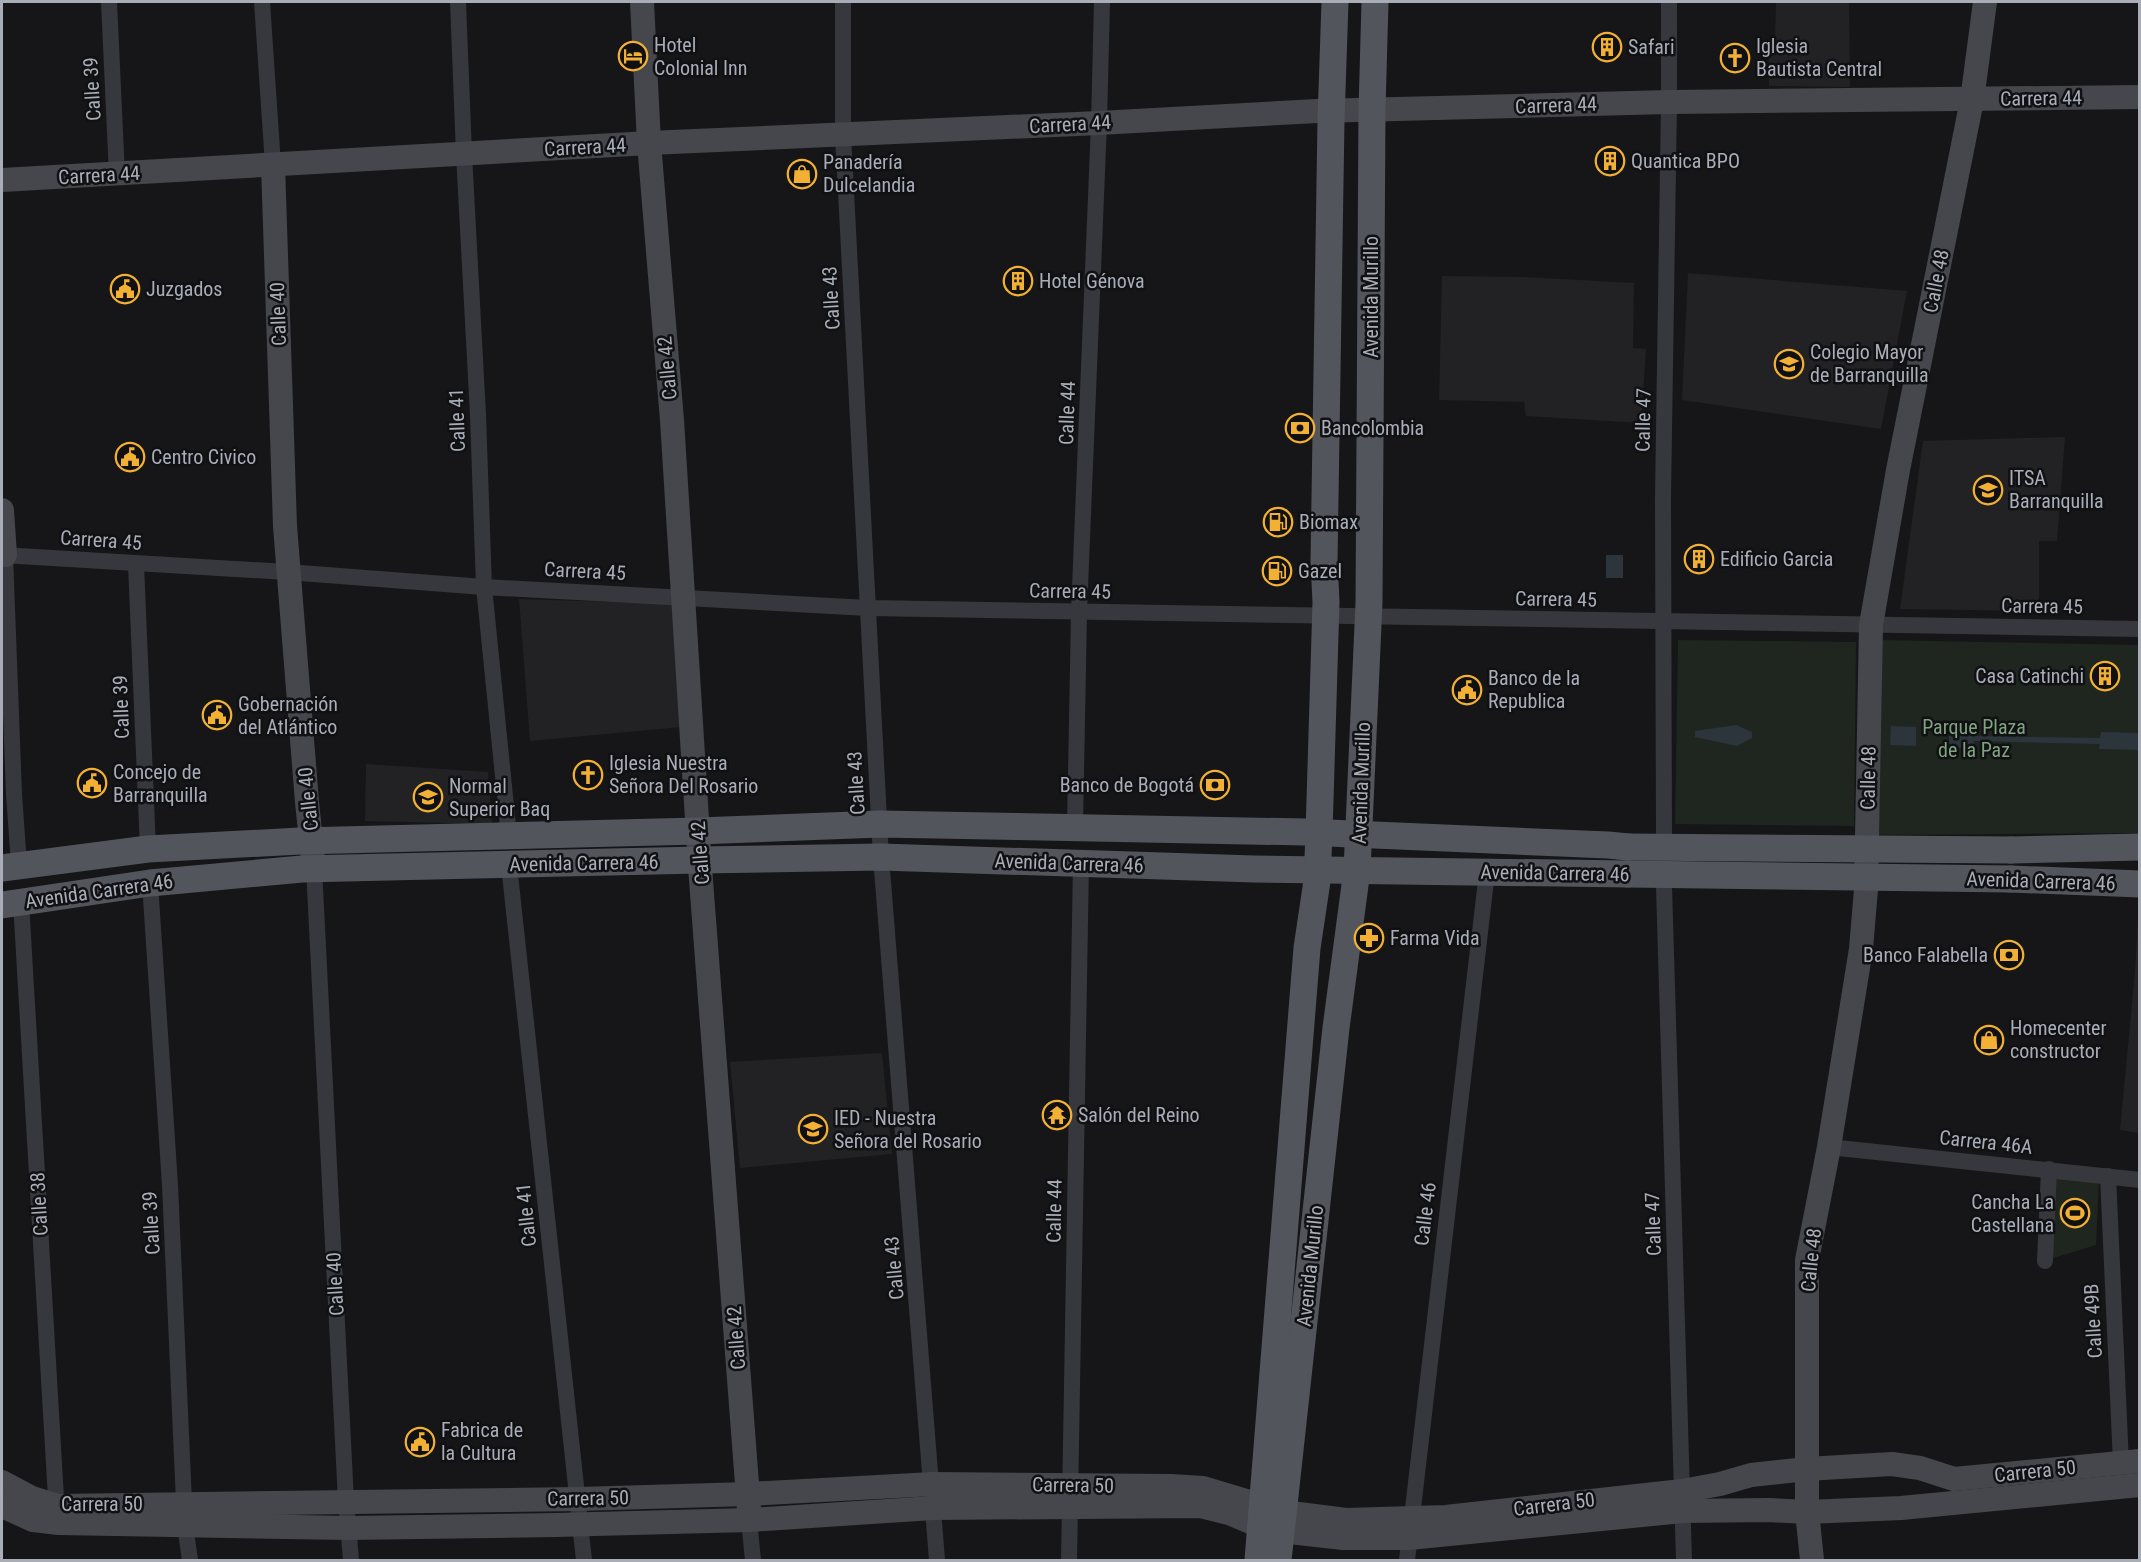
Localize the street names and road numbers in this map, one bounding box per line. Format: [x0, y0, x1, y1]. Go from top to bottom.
street label: Calle 39 [78, 57, 106, 121]
street label: Carrera 44 [2000, 85, 2082, 111]
street label: Carrera 44 [1515, 92, 1597, 118]
street label: Carrera 44 [1028, 110, 1112, 138]
street label: Carrera 44 [543, 133, 627, 161]
street label: Carrera 44 [57, 161, 141, 189]
street label: Avenida Murillo [1359, 236, 1383, 358]
street label: Calle 48 [1918, 247, 1954, 315]
street label: Calle 43 [817, 266, 845, 330]
street label: Calle 40 [265, 282, 291, 346]
street label: Calle 42 [652, 335, 682, 401]
street label: Calle 44 [1054, 381, 1080, 445]
street label: Calle 41 [444, 388, 470, 452]
street label: Calle 47 [1630, 388, 1656, 452]
street label: Carrera 45 [59, 525, 143, 555]
street label: Carrera 45 [543, 557, 627, 585]
street label: Carrera 45 [1029, 578, 1111, 604]
street label: Carrera 45 [1515, 586, 1597, 612]
street label: Carrera 45 [2001, 593, 2083, 619]
street label: Calle 39 [108, 675, 134, 739]
street label: Avenida Murillo [1347, 722, 1375, 844]
street label: Calle 48 [1855, 746, 1881, 810]
street label: Calle 43 [842, 751, 870, 815]
street label: Calle 40 [293, 766, 323, 832]
street label: Calle 42 [686, 820, 714, 886]
street label: Avenida Carrera 46 [994, 848, 1144, 878]
street label: Avenida Carrera 46 [509, 850, 659, 876]
street label: Avenida Carrera 46 [1480, 860, 1630, 886]
street label: Avenida Carrera 46 [1966, 866, 2116, 896]
street label: Avenida Carrera 46 [23, 869, 175, 913]
street label: Carrera 46A [1938, 1125, 2034, 1159]
street label: Calle 38 [25, 1172, 53, 1236]
street label: Calle 44 [1041, 1179, 1067, 1243]
street label: Calle 46 [1409, 1181, 1441, 1247]
street label: Calle 41 [511, 1182, 541, 1248]
street label: Calle 39 [137, 1191, 165, 1255]
street label: Calle 47 [1640, 1192, 1666, 1256]
street label: Avenida Murillo [1292, 1204, 1328, 1328]
street label: Calle 48 [1796, 1227, 1826, 1293]
street label: Calle 43 [879, 1235, 909, 1301]
street label: Calle 40 [321, 1252, 349, 1316]
street label: Calle 49B [2079, 1283, 2107, 1359]
street label: Calle 42 [722, 1305, 750, 1371]
street label: Carrera 50 [1993, 1455, 2077, 1487]
street label: Carrera 50 [1032, 1472, 1114, 1498]
street label: Carrera 50 [547, 1485, 629, 1511]
street label: Carrera 50 [1512, 1487, 1596, 1521]
street label: Carrera 50 [61, 1492, 143, 1516]

